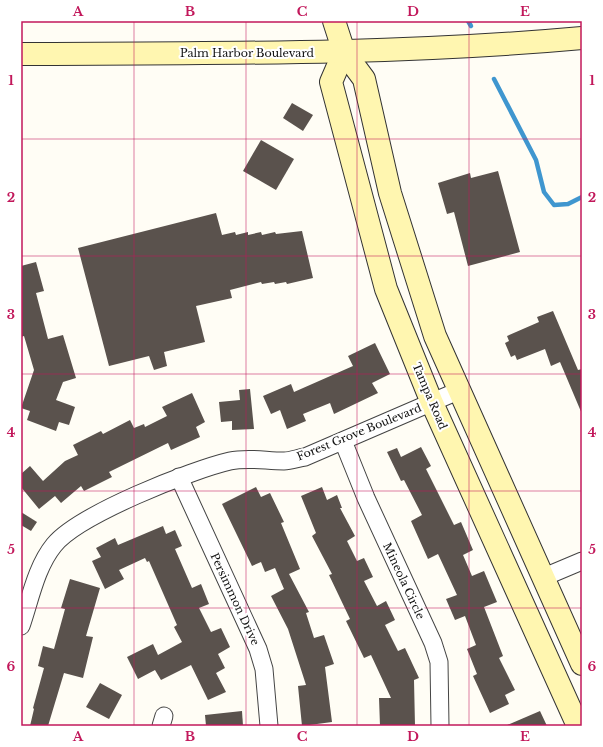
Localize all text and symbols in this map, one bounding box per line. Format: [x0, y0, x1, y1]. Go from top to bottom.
text: A [72, 3, 84, 20]
text: B [185, 3, 195, 20]
text: C [297, 3, 308, 20]
text: D [407, 3, 419, 20]
text: E [520, 3, 530, 20]
street label: Palm Harbor Boulevard [180, 46, 315, 60]
text: 1 [8, 72, 14, 89]
text: 1 [589, 72, 595, 89]
text: 2 [7, 189, 15, 206]
text: 2 [588, 189, 596, 206]
text: 3 [7, 306, 15, 323]
text: 3 [588, 306, 596, 323]
street label: Tampa Road [410, 360, 451, 432]
street label: Forest Grove Boulevard [295, 400, 424, 463]
text: 4 [7, 424, 16, 441]
text: 4 [588, 424, 597, 441]
street label: Mineola Circle [380, 540, 428, 622]
text: 5 [7, 541, 15, 558]
text: 5 [588, 541, 596, 558]
street label: Persimmon Drive [207, 550, 263, 648]
text: 6 [7, 658, 16, 675]
text: 6 [588, 658, 597, 675]
text: A [72, 728, 84, 745]
text: B [185, 728, 195, 745]
text: C [297, 728, 308, 745]
text: D [407, 728, 419, 745]
text: E [520, 728, 530, 745]

